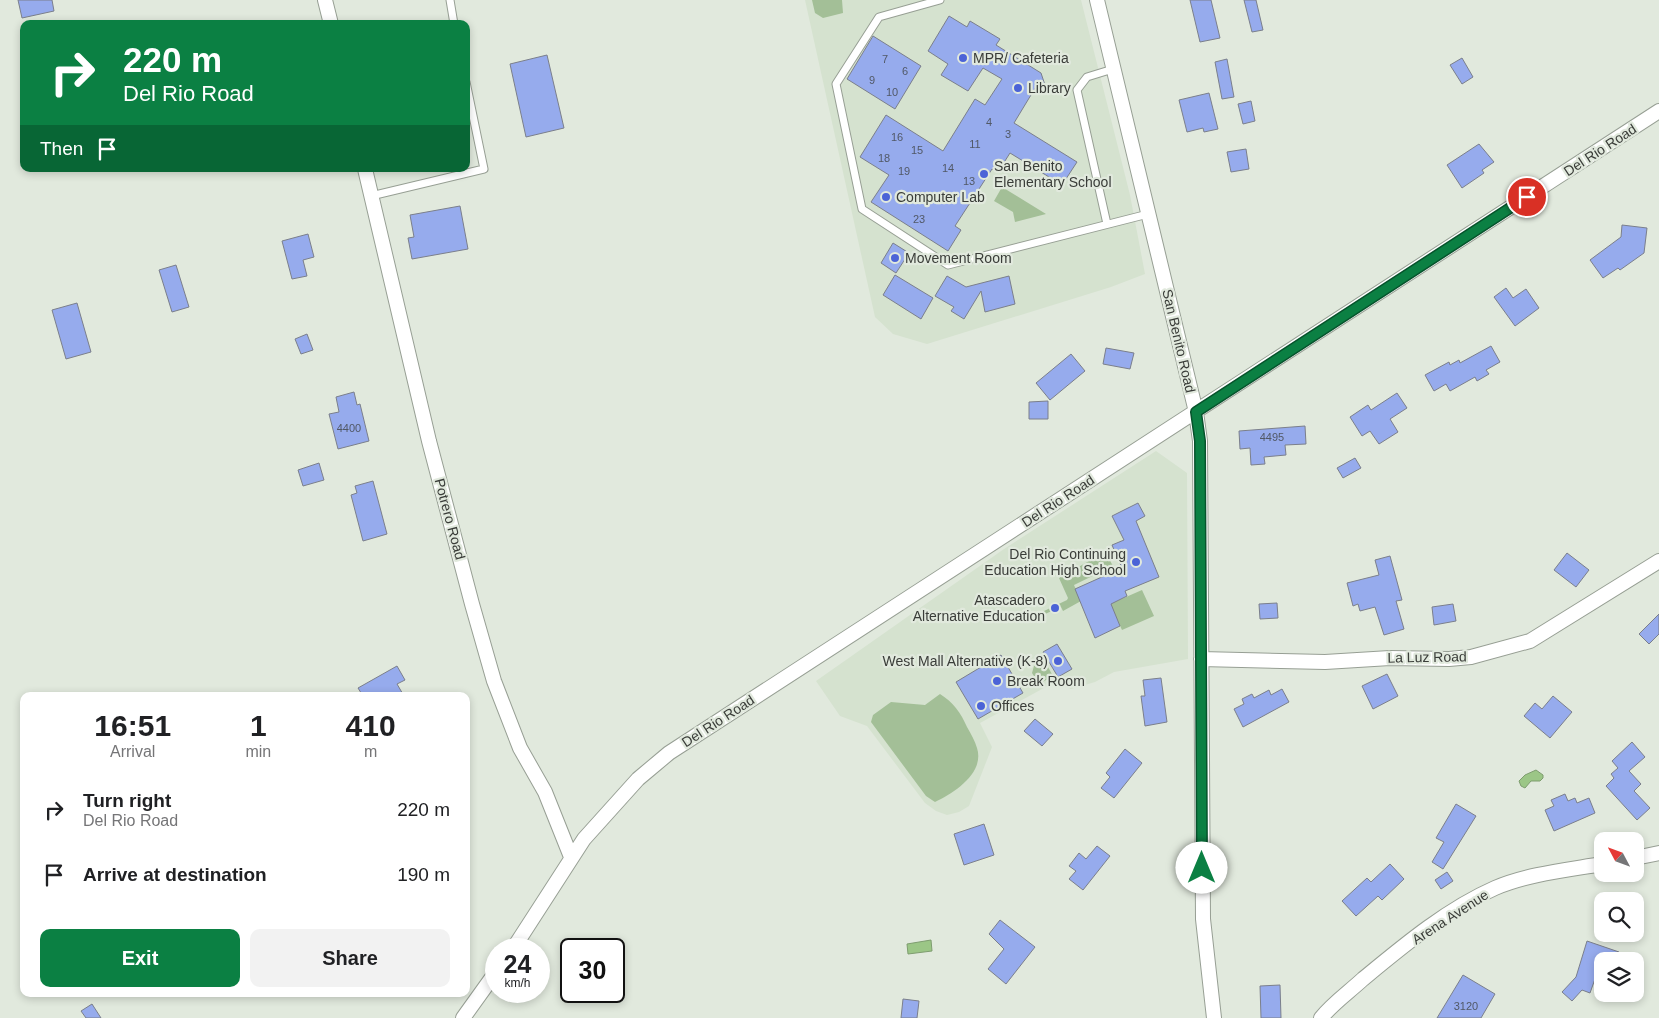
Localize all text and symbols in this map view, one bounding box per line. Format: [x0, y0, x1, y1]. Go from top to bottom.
icon: right [40, 40, 105, 105]
text: 220 m [123, 40, 222, 79]
place label: MPR/ Cafeteria [973, 50, 1069, 66]
marker: MPR/ Cafeteria [957, 52, 969, 64]
house number: 7 [882, 53, 888, 65]
house number: 6 [902, 65, 908, 77]
house number: 9 [869, 74, 875, 86]
place label: Library [1028, 80, 1071, 96]
text: Del Rio Road [123, 81, 254, 106]
marker: Library [1012, 82, 1024, 94]
house number: 10 [886, 86, 898, 98]
house number: 4 [986, 116, 992, 128]
street label: Del Rio Road [1561, 121, 1639, 179]
house number: 3 [1005, 128, 1011, 140]
house number: 16 [891, 131, 903, 143]
icon: arrive [93, 135, 121, 163]
text: Then [40, 138, 83, 159]
house number: 11 [969, 138, 981, 150]
house number: 15 [911, 144, 923, 156]
house number: 18 [878, 152, 890, 164]
place label: San Benito Elementary School [994, 158, 1112, 190]
house number: 14 [942, 162, 954, 174]
house number: 19 [898, 165, 910, 177]
marker: San Benito Elementary School [978, 168, 990, 180]
house number: 13 [963, 175, 975, 187]
pin [1506, 176, 1548, 218]
icon: arrive [1513, 183, 1541, 211]
place label: Computer Lab [896, 189, 985, 205]
marker: Computer Lab [880, 191, 892, 203]
house number: 23 [913, 213, 925, 225]
place label: Movement Room [905, 250, 1012, 266]
marker: Movement Room [889, 252, 901, 264]
street label: San Benito Road [1159, 288, 1199, 394]
house number: 4400 [337, 422, 361, 434]
house number: 4495 [1260, 431, 1284, 443]
street label: Del Rio Road [1019, 472, 1097, 530]
street label: Potrero Road [431, 477, 469, 561]
place label: Del Rio Continuing Education High School [984, 546, 1126, 578]
marker: Del Rio Continuing Education High School [1130, 556, 1142, 568]
place label: Atascadero Alternative Education [913, 592, 1045, 624]
marker: Atascadero Alternative Education [1049, 602, 1061, 614]
street label: La Luz Road [1387, 648, 1467, 666]
place label: West Mall Alternative (K-8) [883, 653, 1048, 669]
marker: West Mall Alternative (K-8) [1052, 655, 1064, 667]
place label: Break Room [1007, 673, 1085, 689]
marker: Break Room [991, 675, 1003, 687]
street label: Del Rio Road [679, 692, 757, 750]
place label: Offices [991, 698, 1034, 714]
marker: Offices [975, 700, 987, 712]
text: 16:51 [94, 709, 171, 742]
text: 1 [250, 709, 267, 742]
text: 410 [346, 709, 396, 742]
text: Arrival [110, 743, 155, 760]
text: min [245, 743, 271, 760]
text: m [364, 743, 377, 760]
text: Turn right [83, 790, 171, 811]
icon: right [40, 796, 68, 824]
text: 220 m [397, 799, 450, 820]
text: Del Rio Road [83, 812, 178, 829]
north arrow [1594, 832, 1644, 882]
map controls [1594, 832, 1644, 1002]
position arrow [1175, 841, 1227, 893]
icon: arrive [40, 861, 68, 889]
text: Arrive at destination [83, 864, 267, 885]
text: 190 m [397, 864, 450, 885]
street label: Arena Avenue [1409, 886, 1491, 948]
button: search [1594, 892, 1644, 942]
button: Exit [40, 929, 240, 987]
button: Share [250, 929, 450, 987]
speed limit sign: 30 [560, 938, 625, 1003]
text: 24 [504, 950, 531, 978]
button: layers [1594, 952, 1644, 1002]
text: km/h [504, 976, 531, 990]
house number: 3120 [1454, 1000, 1478, 1012]

